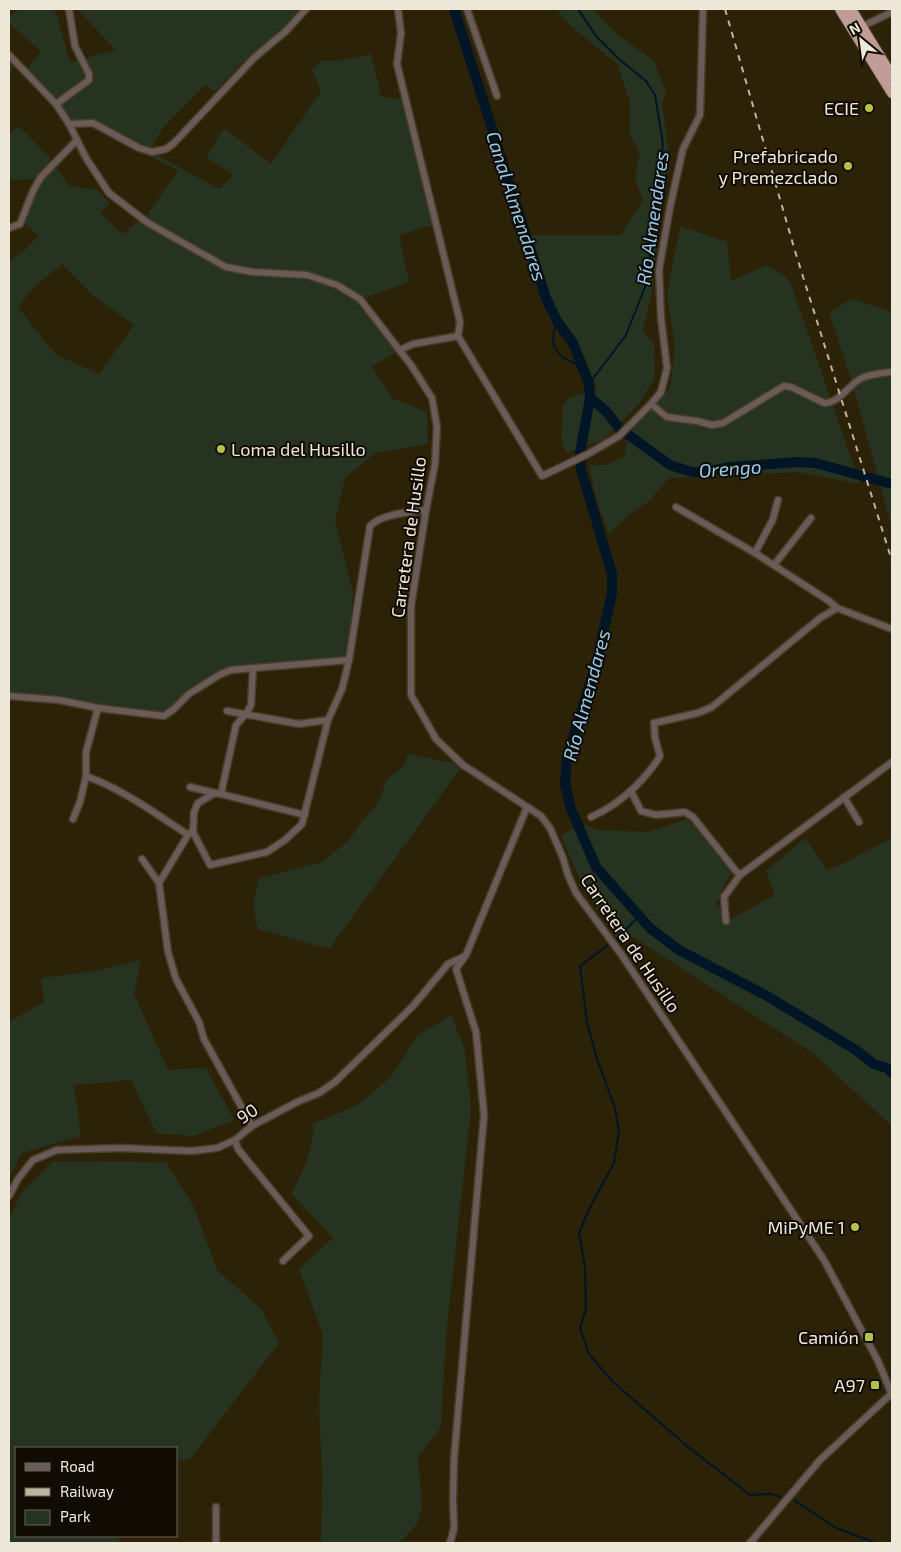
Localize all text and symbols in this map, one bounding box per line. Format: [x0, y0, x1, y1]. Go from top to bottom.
north arrow [836, 15, 886, 65]
text: N [846, 18, 863, 38]
place label: ECIE [824, 97, 859, 119]
marker: ECIE [863, 102, 875, 114]
water label: Canal Almendares [482, 128, 552, 284]
place label: Prefabricado y Premezclado [718, 145, 838, 188]
water label: Río Almendares [631, 150, 673, 286]
marker: Prefabricado y Premezclado [842, 160, 854, 172]
place label: Loma del Husillo [231, 438, 366, 460]
marker: Loma del Husillo [215, 443, 227, 455]
water label: Orengo [698, 454, 762, 482]
street label: Carretera de Husillo [386, 455, 430, 619]
water label: Río Almendares [557, 627, 615, 763]
street label: Carretera de Husillo [576, 870, 686, 1016]
street label: 90 [232, 1098, 262, 1128]
place label: MiPyME 1 [768, 1216, 845, 1238]
marker: MiPyME 1 [849, 1221, 861, 1233]
place label: Camión [798, 1326, 859, 1348]
marker: Camión [863, 1331, 875, 1343]
place label: A97 [834, 1374, 865, 1396]
marker: A97 [869, 1379, 881, 1391]
legend [15, 1447, 178, 1537]
text: Road [60, 1457, 95, 1475]
text: Railway [60, 1482, 114, 1500]
text: Park [60, 1507, 91, 1525]

